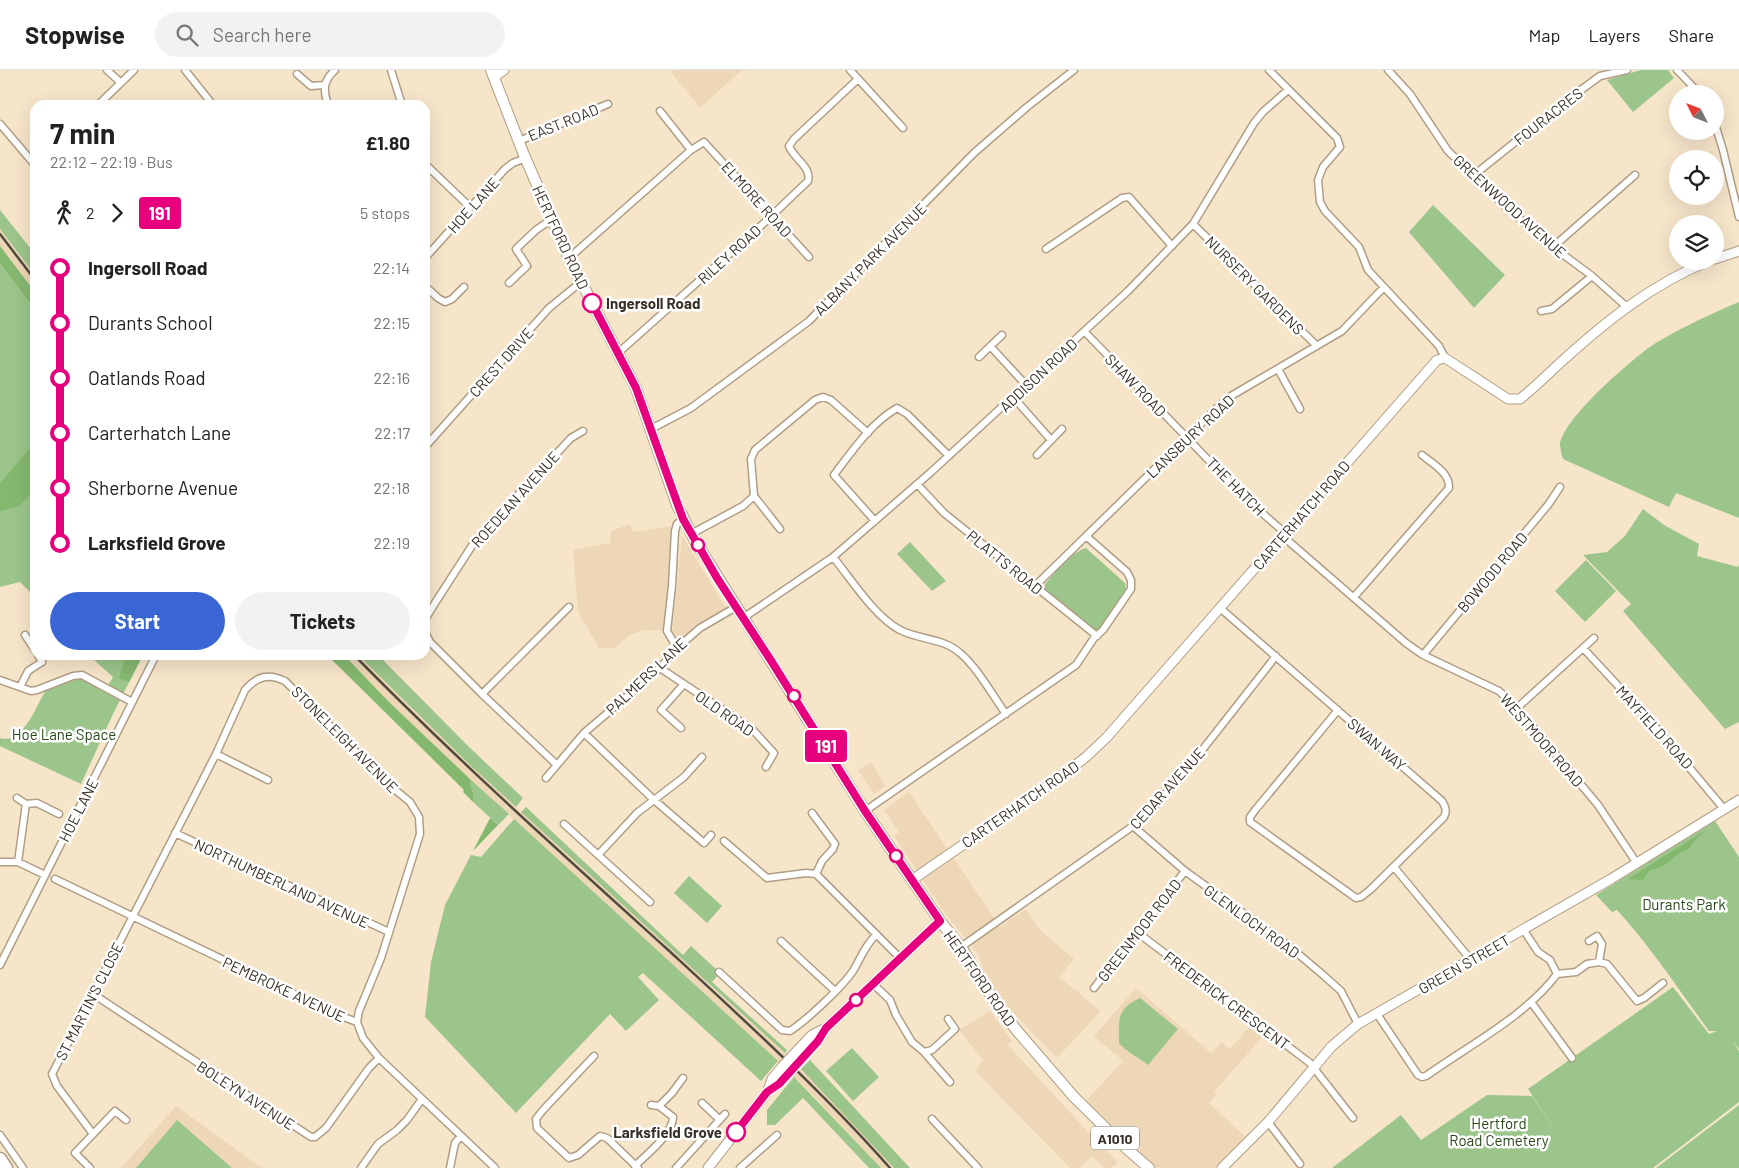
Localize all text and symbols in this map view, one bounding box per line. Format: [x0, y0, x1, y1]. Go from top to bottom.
search box [155, 12, 505, 57]
text: Stopwise [25, 20, 125, 49]
icon: search [173, 21, 201, 49]
text: Search here [213, 23, 312, 46]
text: Map [1528, 24, 1560, 46]
text: Layers [1588, 24, 1641, 46]
text: Share [1669, 24, 1714, 46]
street label: FOURACRES [1510, 84, 1586, 148]
north arrow [1669, 85, 1724, 140]
map controls [1669, 85, 1724, 270]
street label: EAST ROAD [525, 100, 601, 144]
text: 7 min [50, 116, 115, 150]
text: £1.80 [365, 131, 410, 154]
button: locate [1669, 150, 1724, 205]
street label: GREENWOOD AVENUE [1450, 151, 1570, 261]
text: 22:12 – 22:19 · Bus [50, 152, 173, 171]
street label: ELMORE ROAD [718, 157, 796, 241]
street label: HOE LANE [443, 174, 503, 236]
street label: HERTFORD ROAD [529, 182, 593, 292]
icon: walk [50, 199, 78, 227]
icon: forward [103, 199, 131, 227]
street label: ALBANY PARK AVENUE [810, 199, 930, 319]
text: 191 [149, 202, 171, 224]
text: 2 [86, 203, 95, 222]
text: 5 stops [360, 203, 410, 222]
button: layers [1669, 215, 1724, 270]
street label: RILEY ROAD [694, 221, 764, 287]
street label: NURSERY GARDENS [1202, 232, 1308, 338]
text: Ingersoll Road [88, 256, 208, 279]
text: 22:14 [373, 258, 410, 277]
marker: Ingersoll Road [582, 293, 602, 313]
place label: Ingersoll Road [606, 294, 700, 312]
text: Durants School [88, 311, 213, 334]
text: 22:15 [374, 313, 410, 332]
street label: CREST DRIVE [465, 324, 537, 400]
street label: ADDISON ROAD [995, 334, 1081, 416]
street label: SHAW ROAD [1102, 350, 1170, 420]
text: Oatlands Road [88, 366, 206, 389]
text: 22:16 [374, 368, 410, 387]
street label: LANSBURY ROAD [1142, 391, 1238, 481]
text: Carterhatch Lane [88, 421, 231, 444]
text: 22:17 [374, 423, 410, 442]
street label: ROEDEAN AVENUE [467, 447, 563, 551]
street label: THE HATCH [1203, 453, 1269, 519]
street label: CARTERHATCH ROAD [1249, 457, 1353, 573]
text: Sherborne Avenue [88, 476, 238, 499]
text: 22:18 [373, 478, 410, 497]
street label: PLATTS ROAD [964, 526, 1046, 598]
street label: BOWOOD ROAD [1453, 528, 1531, 616]
text: Larksfield Grove [88, 531, 226, 554]
text: 22:19 [373, 533, 410, 552]
unlabelled marker [691, 538, 705, 552]
button: Start [50, 592, 225, 650]
button: Tickets [235, 592, 410, 650]
street label: PALMERS LANE [602, 634, 690, 718]
street label: STONELEIGH AVENUE [288, 682, 402, 796]
street label: MAYFIELD ROAD [1613, 682, 1697, 772]
street label: OLD ROAD [692, 686, 758, 740]
unlabelled marker [787, 689, 801, 703]
street label: WESTMOOR ROAD [1497, 690, 1587, 790]
street label: SWAN WAY [1344, 714, 1410, 774]
park label: Hoe Lane Space [12, 725, 116, 743]
line badge: 191 [797, 730, 855, 762]
text: 191 [815, 735, 837, 757]
street label: CEDAR AVENUE [1126, 744, 1208, 832]
street label: CARTERHATCH ROAD [958, 757, 1082, 851]
street label: HOE LANE [54, 775, 102, 845]
street label: NORTHUMBERLAND AVENUE [192, 835, 372, 931]
unlabelled marker [889, 849, 903, 863]
street label: GREENMOOR ROAD [1093, 875, 1185, 985]
street label: GLENLOCH ROAD [1201, 880, 1303, 962]
park label: Durants Park [1642, 895, 1726, 913]
street label: HERTFORD ROAD [940, 927, 1020, 1029]
street label: GREEN STREET [1415, 931, 1513, 997]
street label: ST MARTIN'S CLOSE [51, 939, 127, 1063]
street label: FREDERICK CRESCENT [1161, 947, 1293, 1053]
street label: PEMBROKE AVENUE [220, 953, 348, 1025]
unlabelled marker [849, 993, 863, 1007]
street label: BOLEYN AVENUE [194, 1057, 298, 1133]
park label: Hertford Road Cemetery [1449, 1114, 1549, 1149]
marker: Larksfield Grove [726, 1122, 746, 1142]
place label: Larksfield Grove [613, 1123, 722, 1141]
road number: A1010 [1091, 1126, 1139, 1150]

